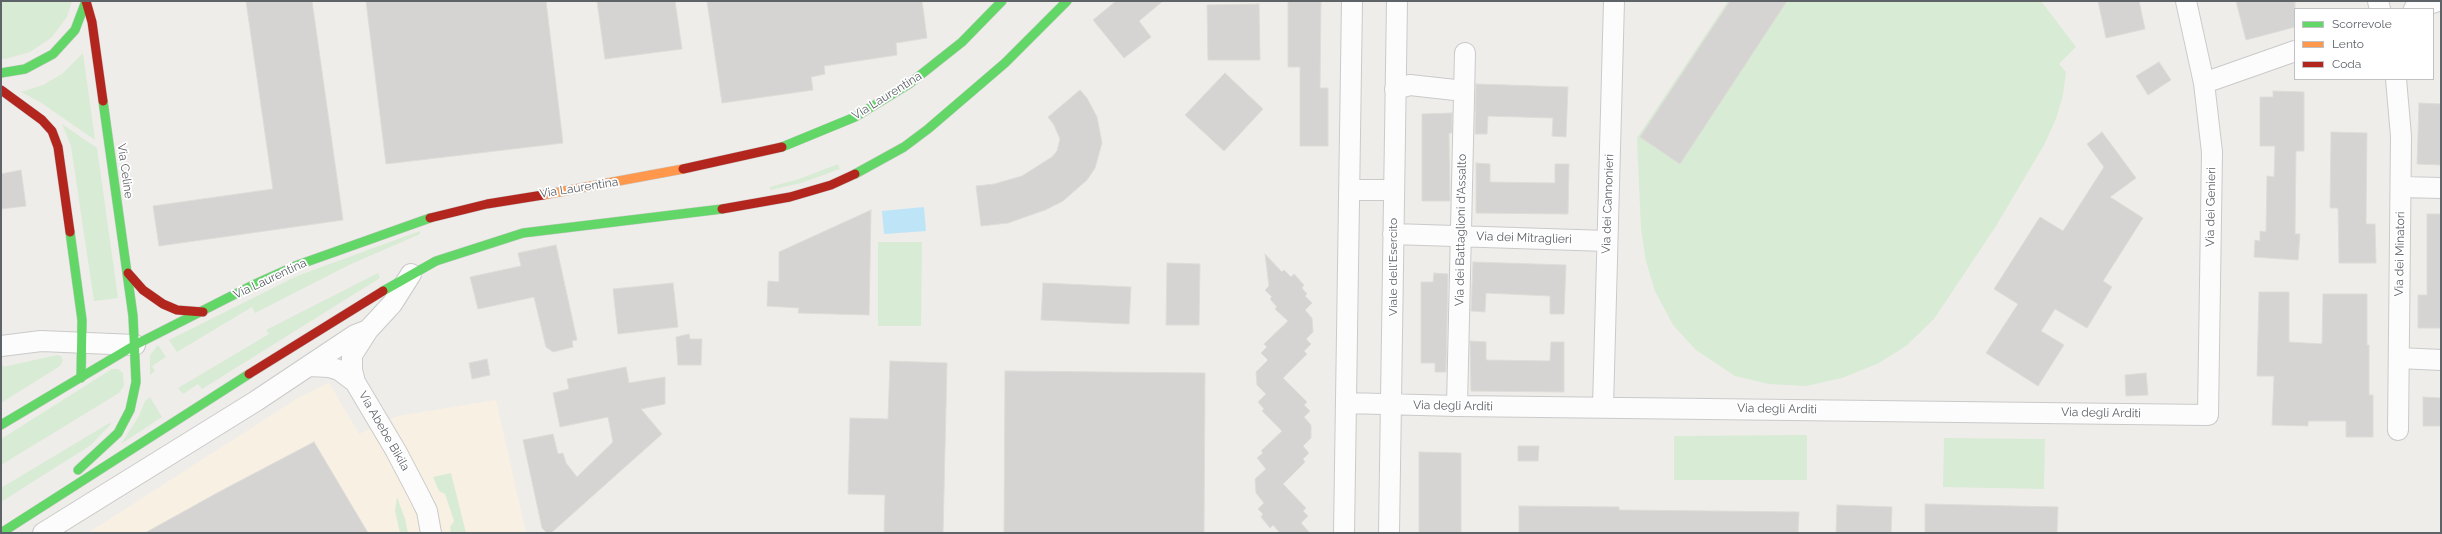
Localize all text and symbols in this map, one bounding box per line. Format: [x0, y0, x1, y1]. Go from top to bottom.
legend [2294, 8, 2434, 80]
text: Scorrevole [2332, 17, 2392, 31]
text: Lento [2332, 37, 2364, 51]
text: Coda [2332, 57, 2361, 71]
street label: Via Laurentina [850, 69, 924, 123]
street label: Via Celine [114, 142, 136, 200]
street label: Via dei Battaglioni d'Assalto [1452, 154, 1470, 306]
street label: Via dei Cannonieri [1599, 154, 1617, 254]
street label: Via dei Genieri [2203, 167, 2219, 247]
street label: Via Laurentina [539, 175, 619, 201]
street label: Via dei Minatori [2392, 211, 2408, 297]
street label: Viale dell'Esercito [1386, 218, 1400, 316]
street label: Via dei Mitraglieri [1476, 229, 1572, 247]
street label: Via Laurentina [231, 256, 309, 302]
street label: Via Abebe Bikila [355, 389, 413, 473]
street label: Via degli Arditi [1413, 398, 1493, 414]
street label: Via degli Arditi [1737, 401, 1817, 417]
street label: Via degli Arditi [2061, 405, 2141, 421]

